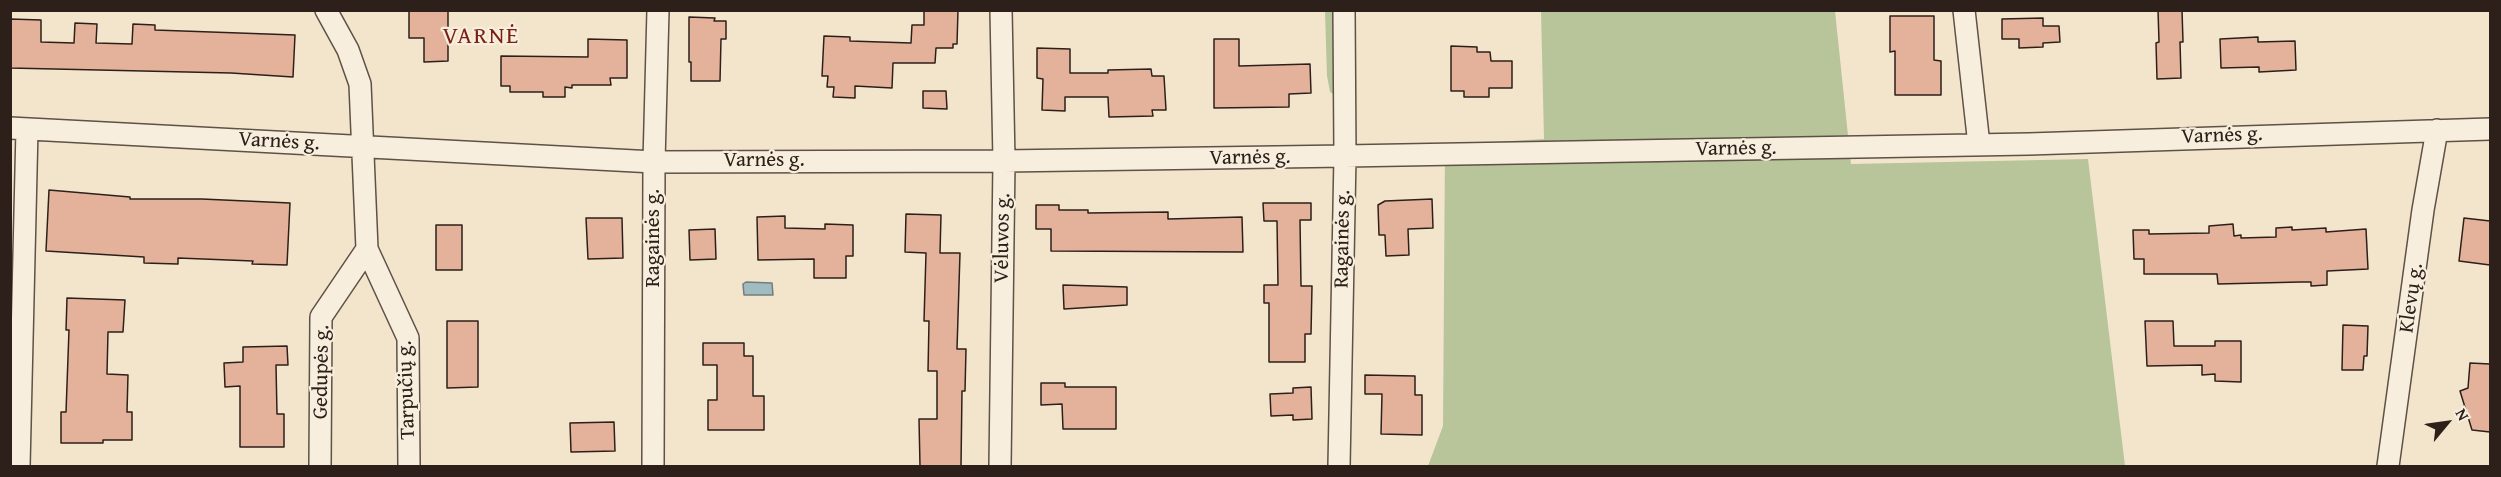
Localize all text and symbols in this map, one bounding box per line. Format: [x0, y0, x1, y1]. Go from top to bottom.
district label: VARNĖ [442, 23, 520, 51]
street label: Varnės g. [2181, 122, 2263, 150]
street label: Varnės g. [238, 127, 320, 157]
street label: Varnės g. [1695, 136, 1777, 162]
street label: Varnės g. [1209, 145, 1291, 171]
street label: Varnės g. [723, 148, 805, 174]
street label: Ragainės g. [641, 189, 667, 287]
street label: Ragainės g. [1330, 190, 1356, 288]
street label: Vėluvos g. [990, 193, 1016, 283]
street label: Klevų g. [2395, 262, 2429, 334]
street label: Gedupės g. [309, 325, 335, 419]
street label: Tarpučių g. [393, 340, 421, 440]
north arrow [2417, 393, 2477, 453]
text: N [2450, 404, 2476, 425]

